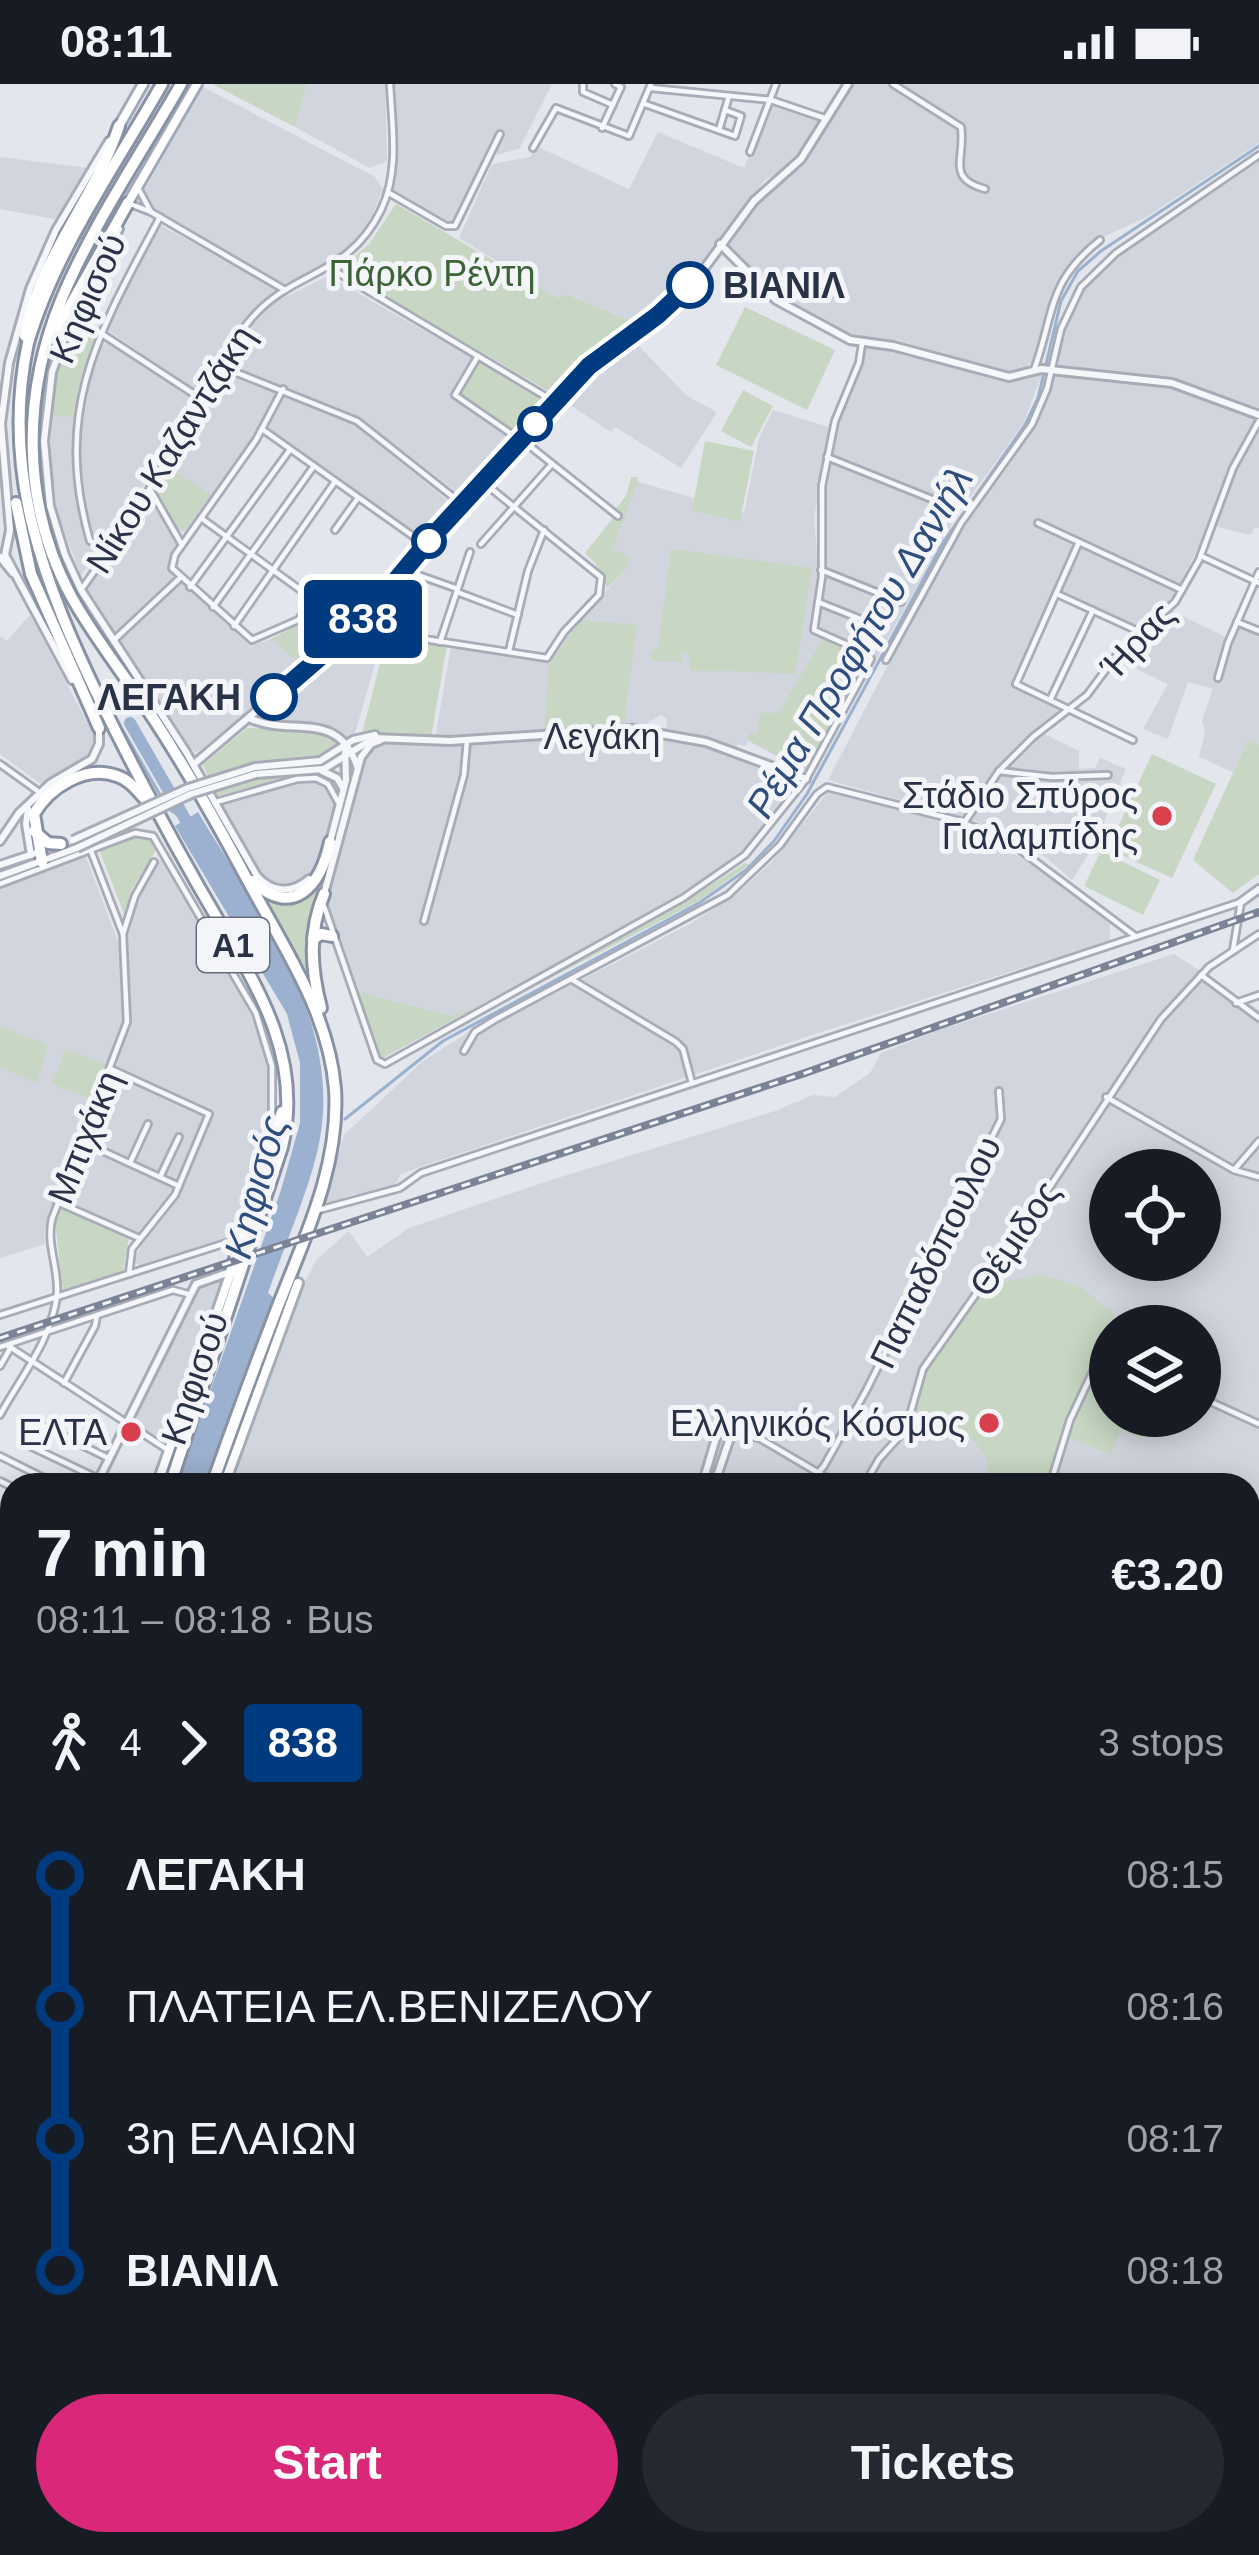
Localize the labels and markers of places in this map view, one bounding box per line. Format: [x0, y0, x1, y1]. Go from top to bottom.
marker: ΒΙΑΝΙΛ [668, 263, 712, 307]
place label: ΒΙΑΝΙΛ [723, 265, 845, 306]
unlabelled marker [519, 408, 551, 440]
unlabelled marker [413, 525, 445, 557]
marker: ΛΕΓΑΚΗ [252, 675, 296, 719]
place label: ΛΕΓΑΚΗ [97, 677, 241, 718]
place label: Στάδιο Σπύρος Γιαλαμπίδης [902, 775, 1138, 857]
marker: Στάδιο Σπύρος Γιαλαμπίδης [1149, 803, 1175, 829]
place label: Ελληνικός Κόσμος [670, 1403, 965, 1444]
marker: Ελληνικός Κόσμος [976, 1410, 1002, 1436]
place label: ΕΛΤΑ [18, 1412, 107, 1453]
marker: ΕΛΤΑ [118, 1419, 144, 1445]

